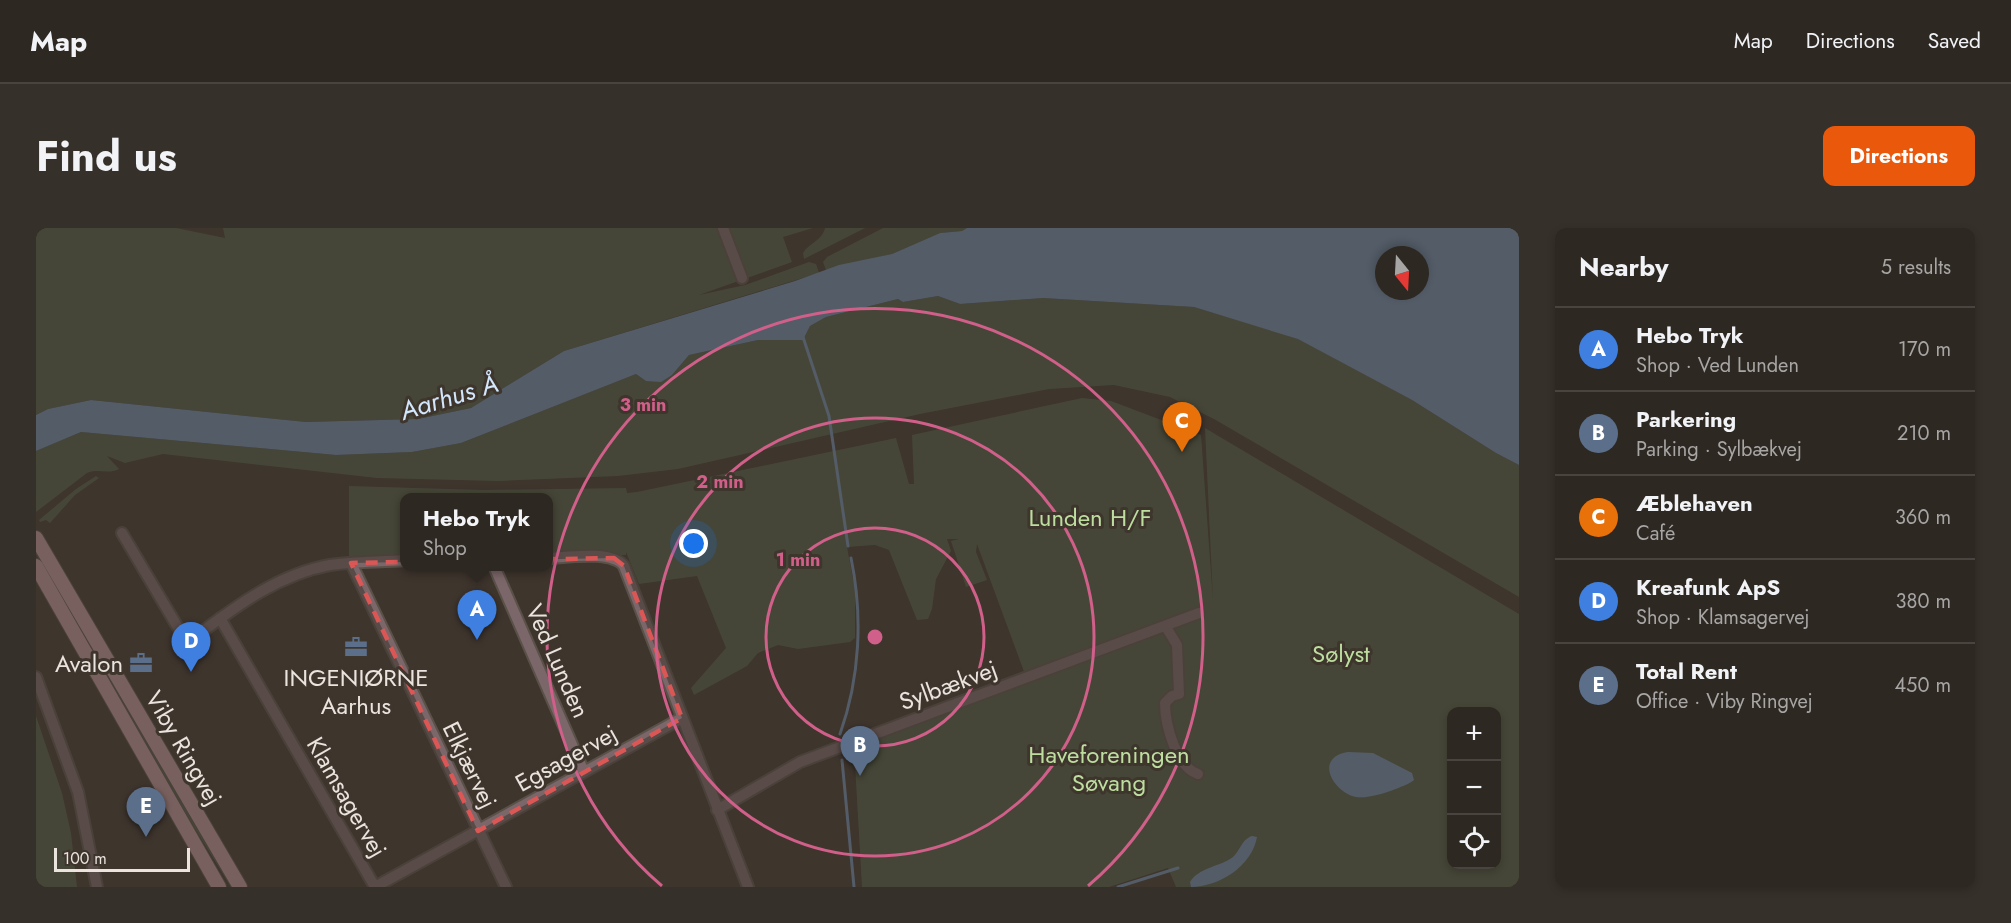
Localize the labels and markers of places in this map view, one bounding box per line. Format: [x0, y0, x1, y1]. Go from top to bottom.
pin: C [1162, 402, 1202, 452]
pin: A [458, 590, 496, 640]
pin: D [172, 622, 210, 672]
centre of rings [865, 627, 885, 647]
office icon: INGENIØRNE Aarhus [343, 634, 369, 660]
place label: Avalon [55, 646, 123, 681]
office icon: Avalon [128, 650, 154, 676]
place label: INGENIØRNE Aarhus [284, 660, 428, 723]
pin: B [840, 726, 880, 776]
pin: E [126, 788, 166, 837]

